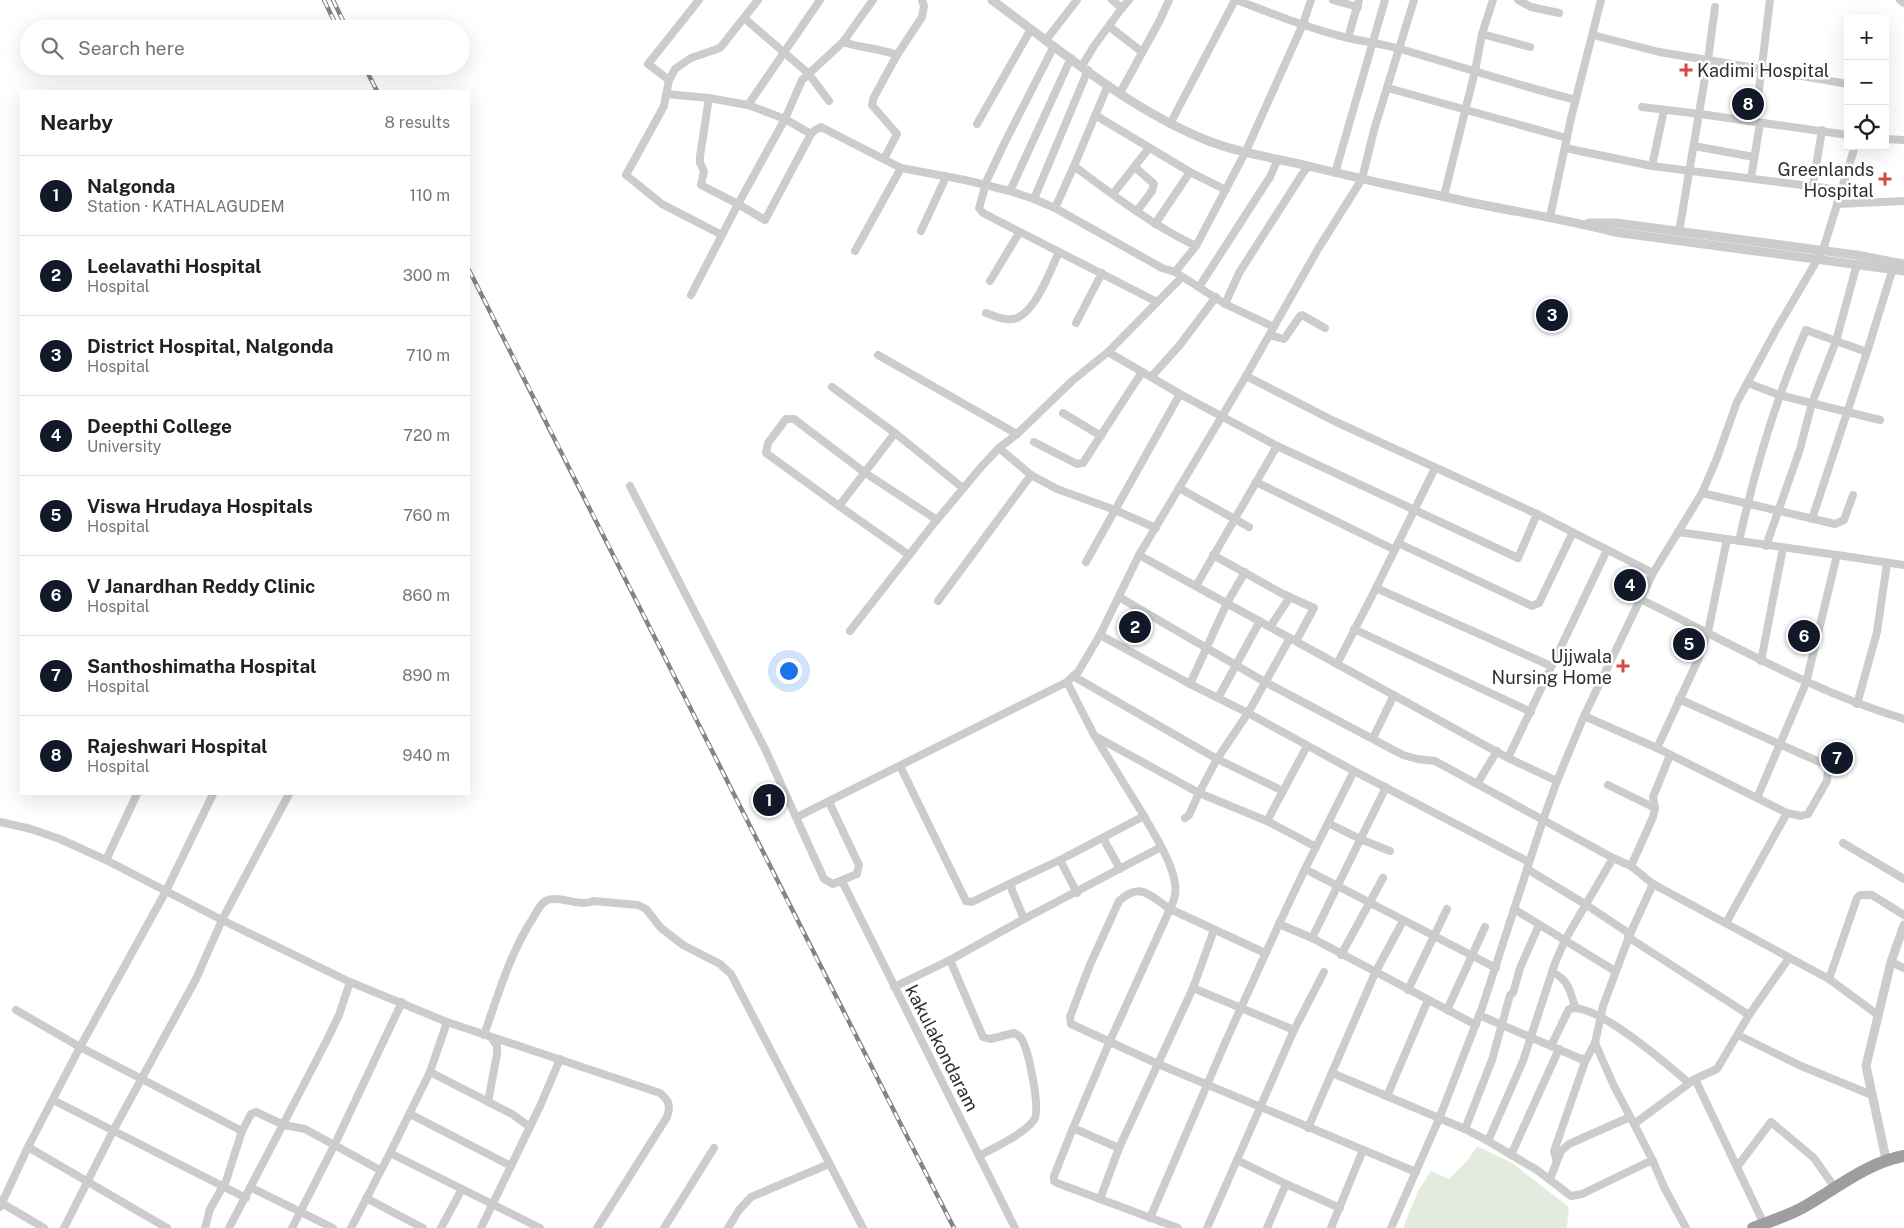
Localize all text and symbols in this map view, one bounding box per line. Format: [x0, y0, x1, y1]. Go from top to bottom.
map controls [1844, 15, 1889, 150]
button: + [1844, 15, 1889, 60]
search box [20, 20, 470, 75]
icon: search [38, 34, 66, 62]
text: Search here [78, 37, 185, 59]
place label: Kadimi Hospital [1697, 60, 1829, 81]
button: − [1844, 60, 1889, 105]
marker: Kadimi Hospital [1679, 63, 1693, 77]
pin: 8 [1732, 85, 1764, 123]
button: locate [1844, 105, 1889, 150]
text: Nearby [40, 110, 113, 135]
text: 8 results [385, 113, 450, 132]
place label: Greenlands Hospital [1778, 159, 1874, 201]
marker: Greenlands Hospital [1878, 172, 1892, 186]
text: Nalgonda [87, 175, 175, 197]
text: 1 [53, 186, 59, 205]
text: 110 m [409, 186, 450, 205]
text: Station · KATHALAGUDEM [87, 197, 285, 216]
text: Leelavathi Hospital [87, 255, 262, 277]
text: 2 [51, 266, 61, 285]
text: 300 m [403, 266, 450, 285]
text: Hospital [87, 277, 150, 296]
pin: 3 [1536, 296, 1568, 334]
text: District Hospital, Nalgonda [87, 335, 334, 357]
text: 3 [51, 346, 61, 365]
text: 710 m [406, 346, 450, 365]
text: Hospital [87, 357, 150, 376]
text: Deepthi College [87, 415, 232, 437]
text: 4 [51, 426, 61, 445]
text: 720 m [403, 426, 450, 445]
text: University [87, 437, 161, 456]
text: Viswa Hrudaya Hospitals [87, 495, 313, 517]
text: 5 [51, 506, 61, 525]
text: 760 m [403, 506, 450, 525]
text: Hospital [87, 517, 150, 536]
pin: 4 [1614, 566, 1646, 604]
text: V Janardhan Reddy Clinic [87, 575, 315, 597]
text: 6 [51, 586, 61, 605]
text: 860 m [402, 586, 450, 605]
text: Hospital [87, 597, 150, 616]
pin: 2 [1119, 608, 1151, 646]
pin: 6 [1788, 617, 1820, 655]
pin: 5 [1673, 625, 1705, 663]
place label: Ujjwala Nursing Home [1492, 646, 1612, 688]
text: Santhoshimatha Hospital [87, 655, 317, 677]
your location [776, 658, 802, 684]
marker: Ujjwala Nursing Home [1616, 659, 1630, 673]
text: 7 [51, 666, 61, 685]
text: 890 m [402, 666, 450, 685]
text: Hospital [87, 677, 150, 696]
text: Rajeshwari Hospital [87, 735, 268, 757]
pin: 7 [1821, 739, 1853, 777]
text: 8 [51, 746, 61, 765]
text: 940 m [402, 746, 450, 765]
text: Hospital [87, 757, 150, 776]
pin: 1 [753, 781, 785, 819]
street label: kakulakondaram [901, 981, 983, 1115]

